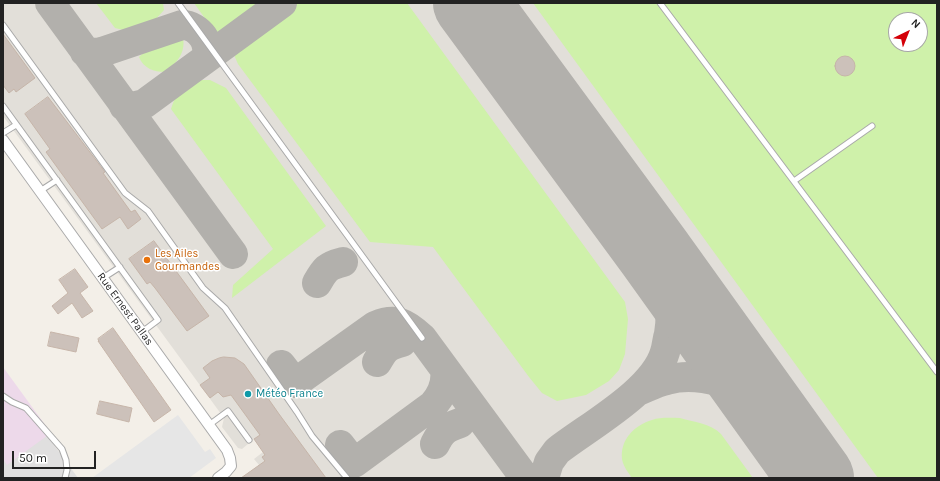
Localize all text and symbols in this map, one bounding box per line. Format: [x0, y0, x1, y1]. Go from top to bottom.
north arrow [888, 12, 928, 52]
text: N [909, 16, 923, 31]
place label: Les Ailes Gourmandes [155, 247, 220, 273]
marker: Les Ailes Gourmandes [142, 255, 152, 265]
street label: Rue Ernest Pallas [94, 270, 156, 348]
place label: Météo France [256, 387, 323, 401]
marker: Météo France [243, 389, 253, 399]
scale bar [14, 443, 98, 469]
text: 50 m [19, 451, 47, 465]

